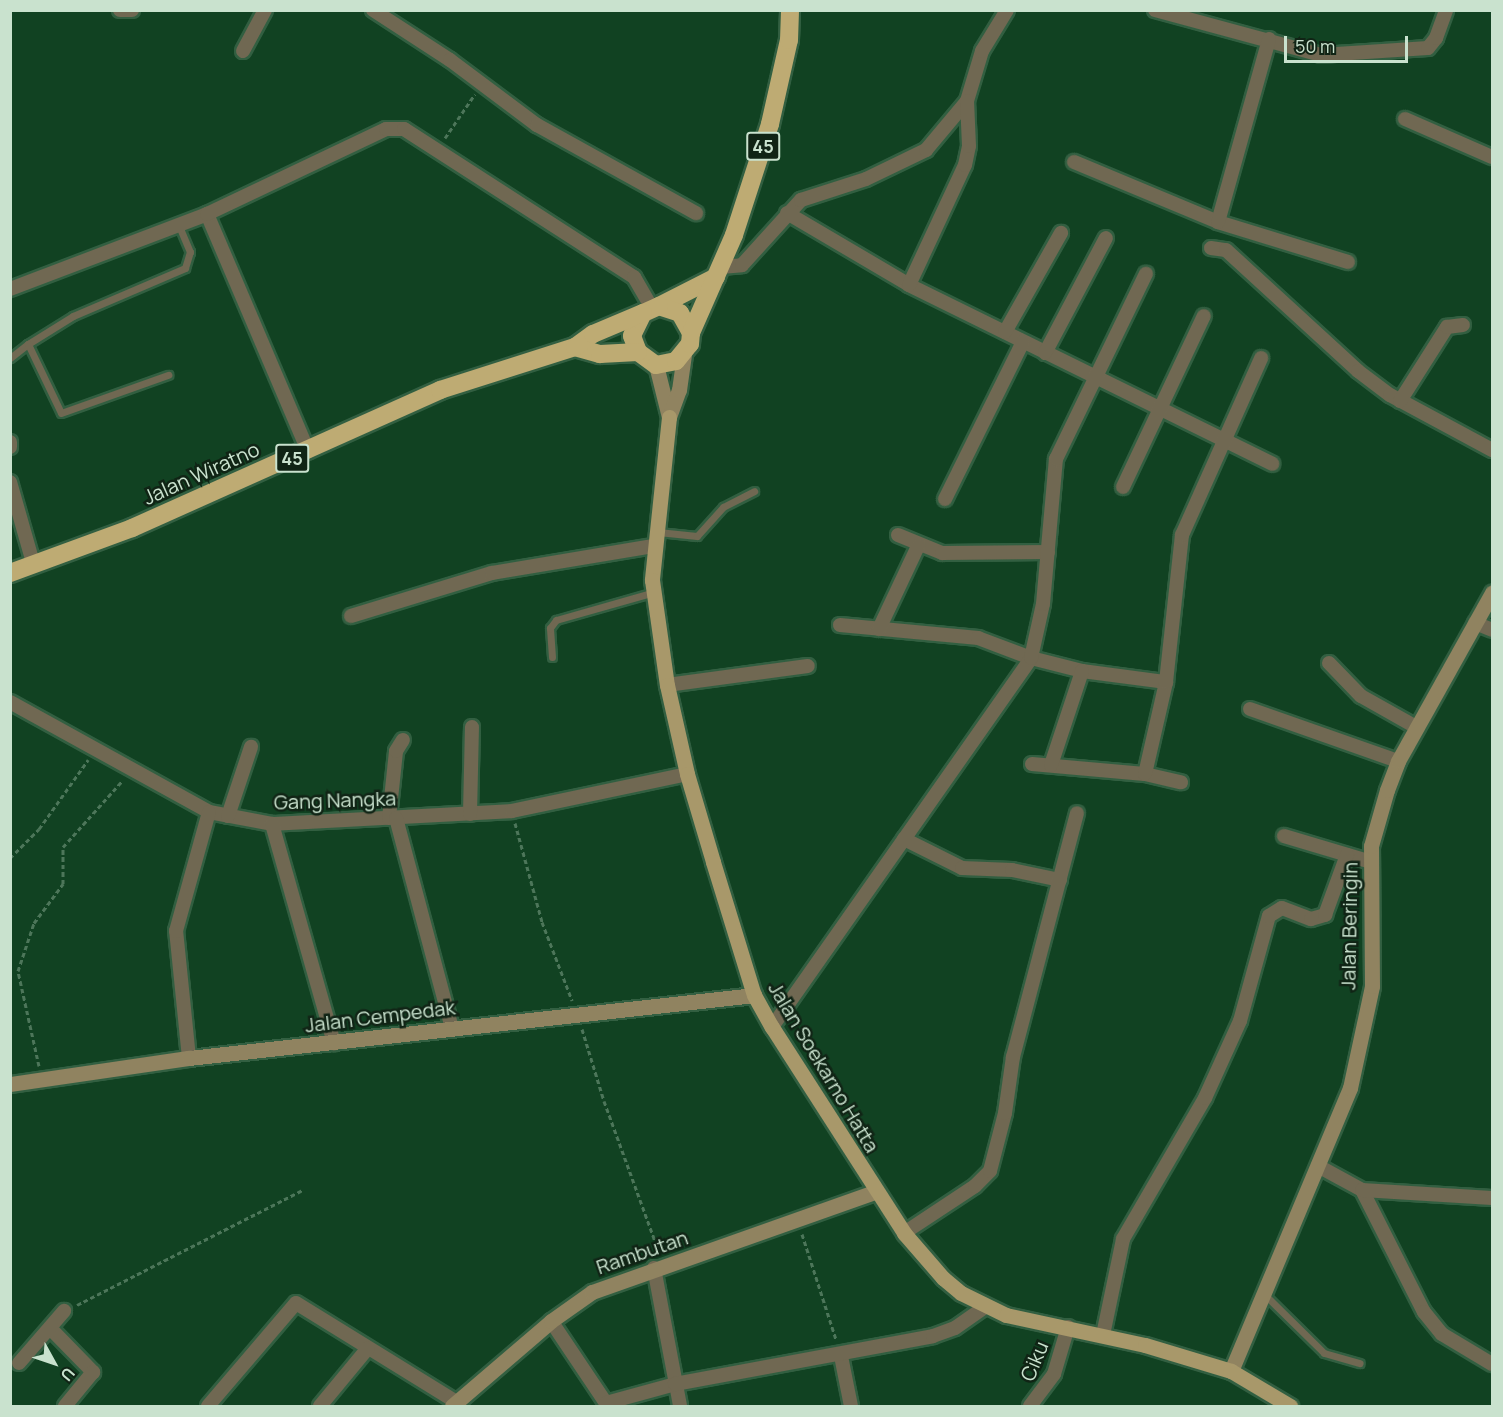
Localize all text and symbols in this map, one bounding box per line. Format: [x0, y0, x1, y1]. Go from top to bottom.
scale bar [1287, 24, 1412, 62]
text: 50 m [1295, 34, 1335, 58]
road number: 45 [745, 131, 781, 161]
street label: Jalan Wiratno [139, 437, 263, 509]
road number: 45 [274, 443, 310, 473]
street label: Gang Nangka [273, 786, 397, 814]
street label: Jalan Beringin [1336, 862, 1362, 990]
street label: Jalan Soekarno Hatta [764, 977, 884, 1157]
street label: Jalan Cempedak [304, 995, 456, 1037]
street label: Rambutan [593, 1225, 691, 1279]
north arrow [24, 1333, 84, 1393]
street label: Ciku [1015, 1338, 1053, 1384]
text: U [56, 1363, 80, 1386]

